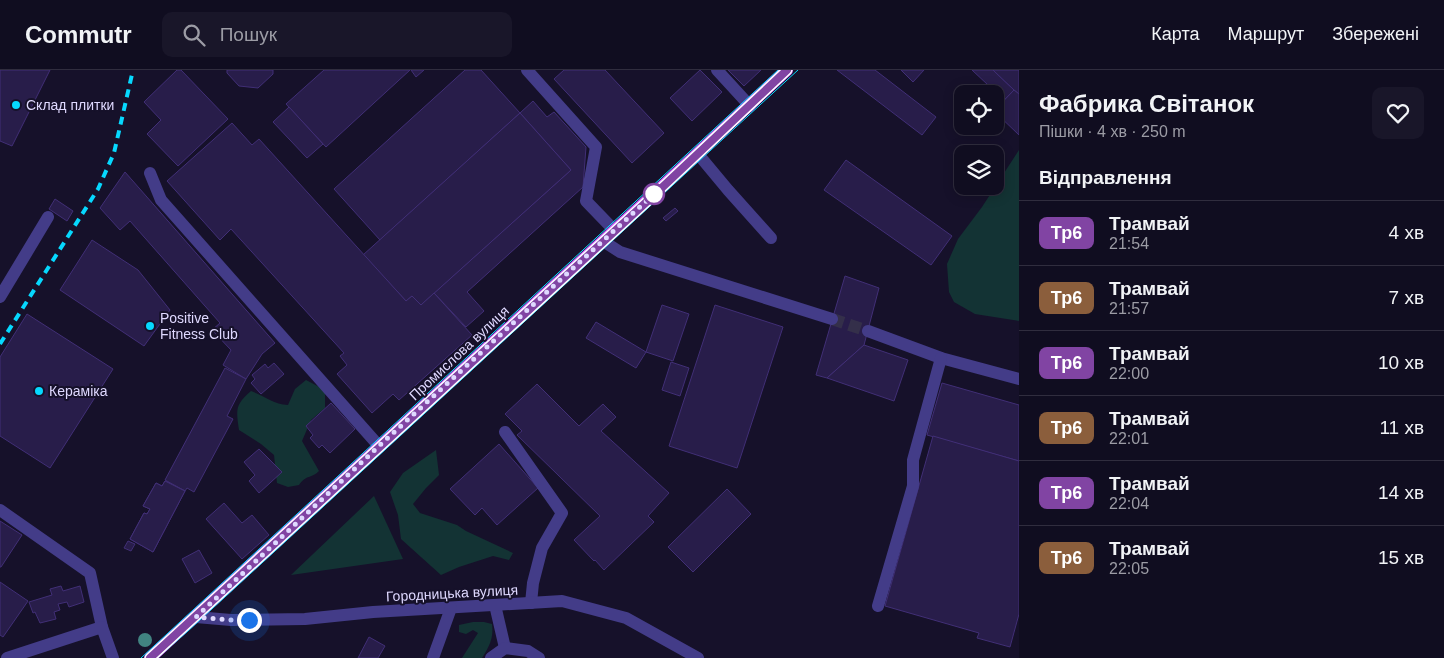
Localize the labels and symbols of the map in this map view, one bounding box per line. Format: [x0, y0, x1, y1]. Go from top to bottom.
place label: Склад плитки [26, 97, 114, 113]
marker: Склад плитки [10, 99, 22, 111]
unlabelled marker [643, 183, 665, 205]
street label: Промислова вулиця [406, 303, 512, 403]
place label: Positive Fitness Club [160, 310, 238, 342]
marker: Positive Fitness Club [144, 320, 156, 332]
place label: Кераміка [49, 383, 108, 399]
marker: Кераміка [33, 385, 45, 397]
street label: Городницька вулиця [386, 582, 518, 604]
your location [237, 608, 262, 633]

